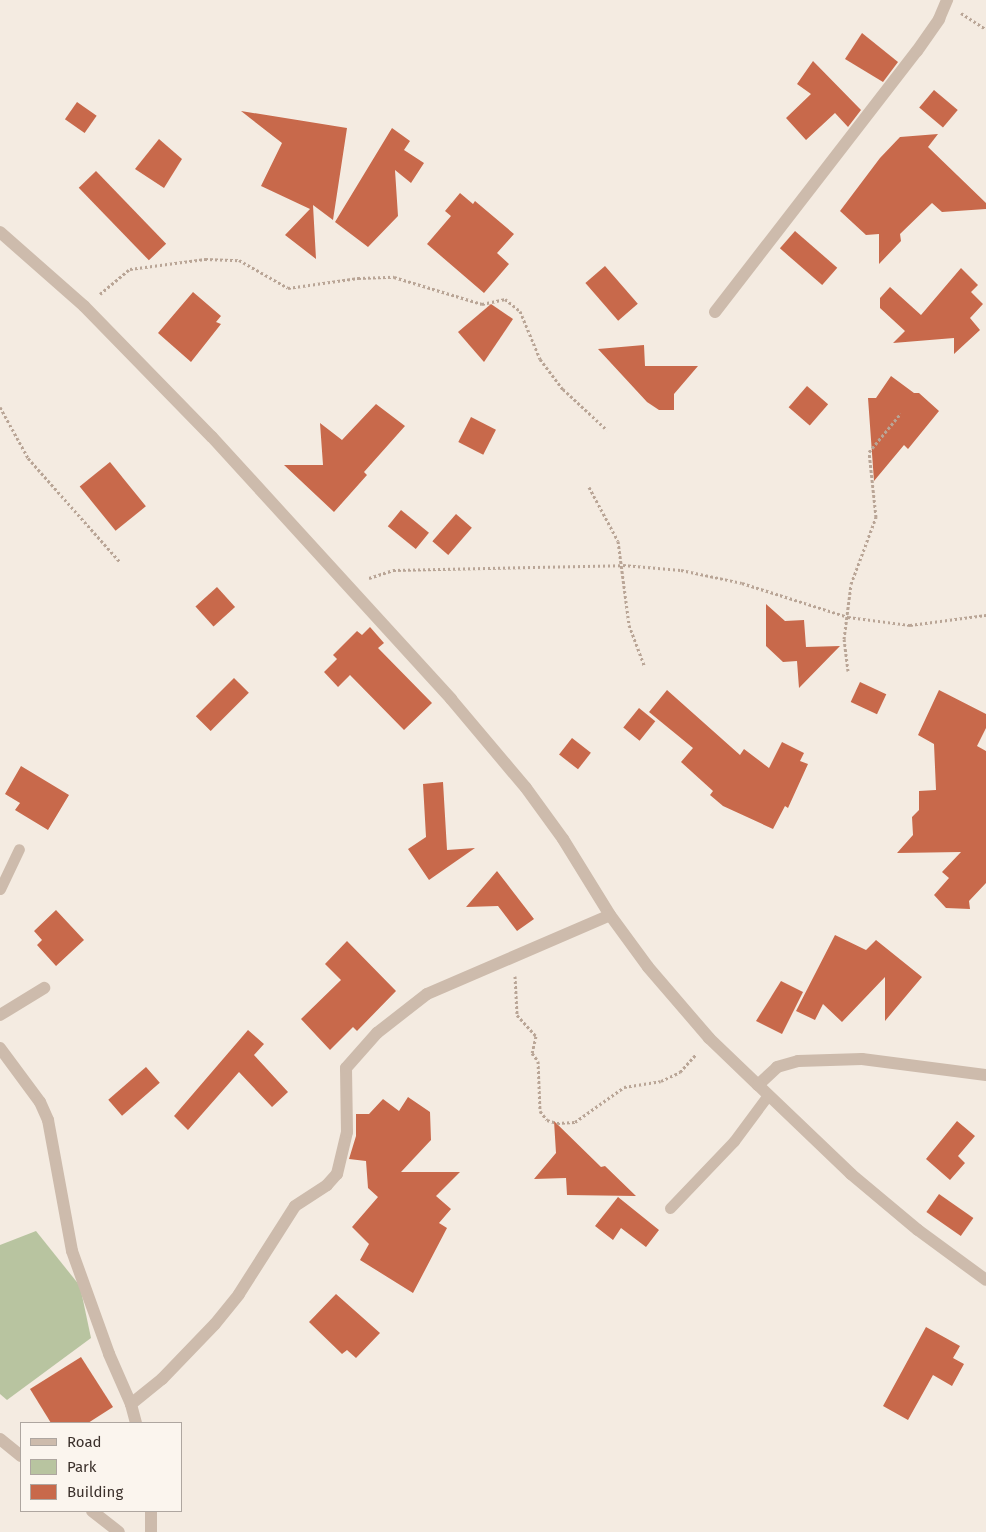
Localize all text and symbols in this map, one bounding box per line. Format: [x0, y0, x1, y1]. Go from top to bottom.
legend [20, 1422, 182, 1512]
text: Road [67, 1433, 102, 1451]
text: Park [67, 1458, 97, 1476]
text: Building [67, 1483, 123, 1501]

